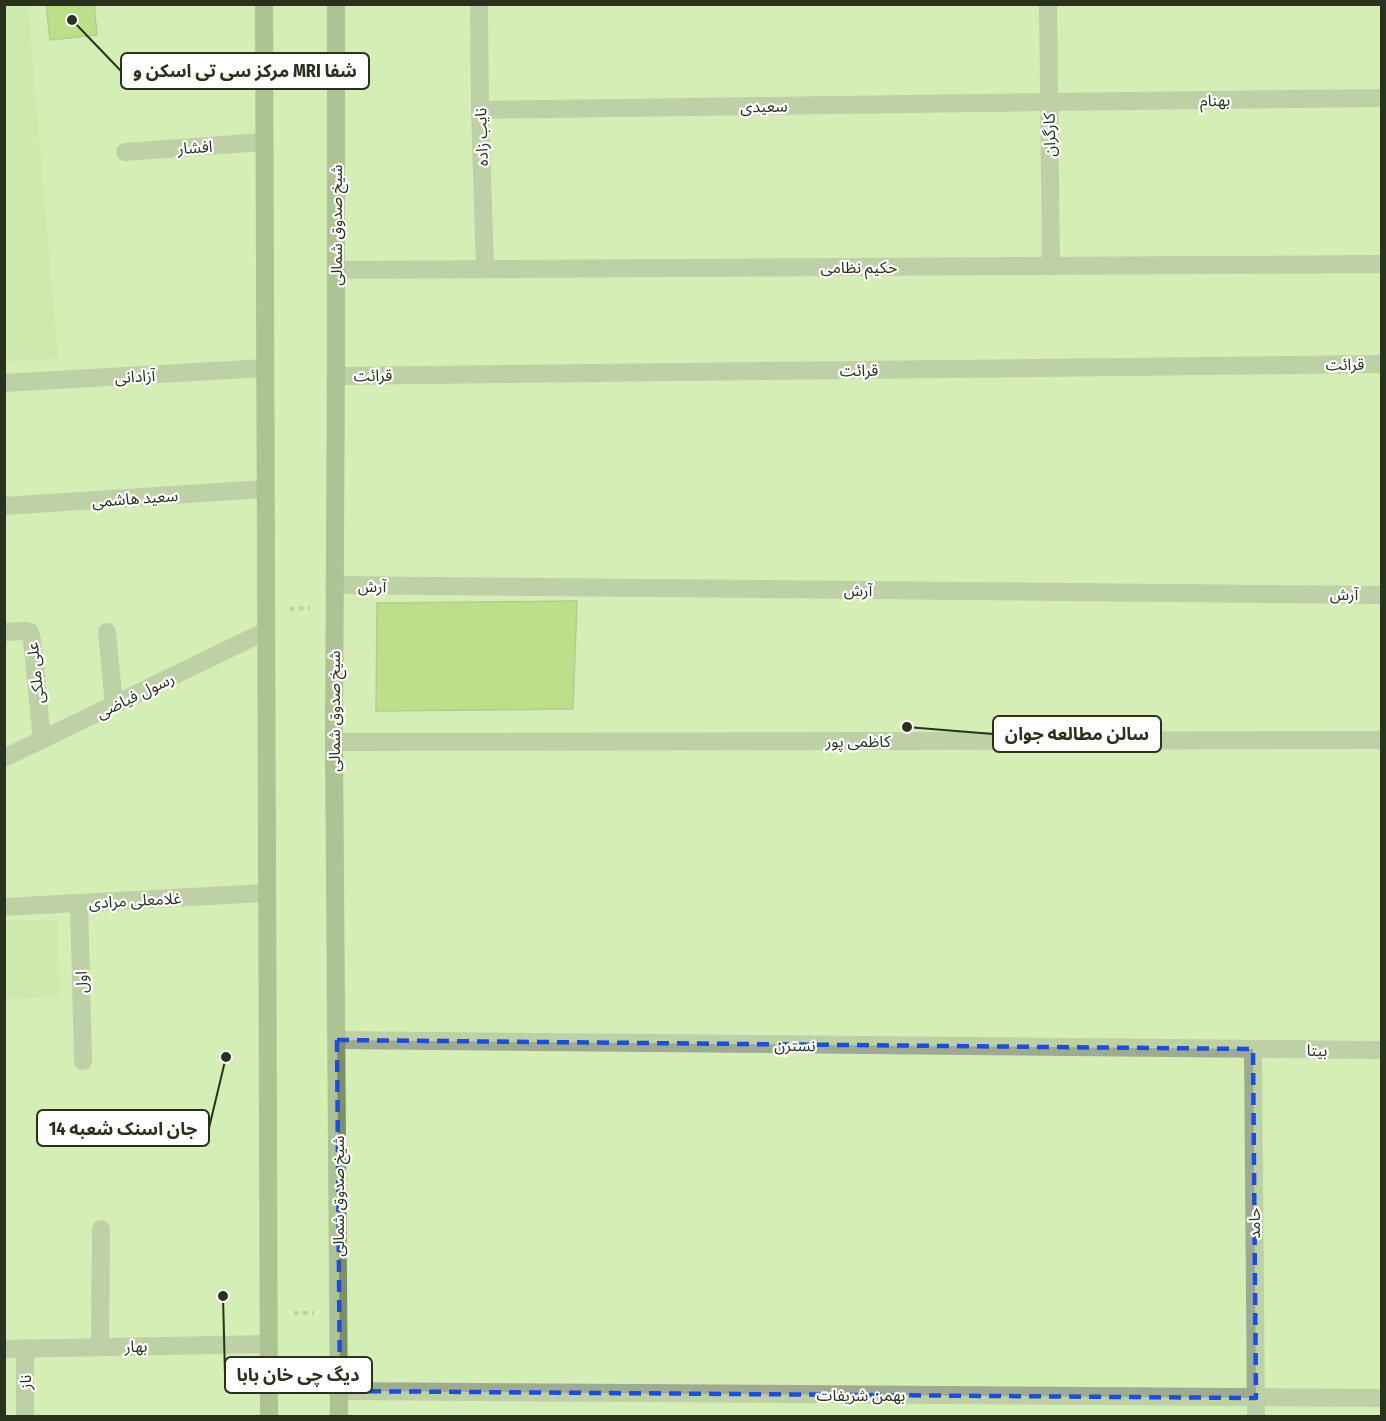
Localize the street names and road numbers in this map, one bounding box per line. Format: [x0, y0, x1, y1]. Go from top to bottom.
street label: بهنام [1200, 91, 1230, 113]
street label: سعیدی [740, 97, 788, 116]
street label: نایب زاده [471, 107, 492, 166]
street label: کارگران [1040, 113, 1059, 157]
street label: افشار [176, 137, 213, 158]
street label: شیخ صدوق شمالی [327, 164, 349, 286]
street label: حکیم نظامی [821, 258, 897, 280]
street label: قرائت [1325, 355, 1365, 374]
street label: قرائت [839, 361, 879, 380]
street label: آزادانی [114, 366, 157, 387]
street label: قرائت [353, 366, 393, 385]
street label: سعید هاشمی [91, 486, 179, 511]
street label: آرش [358, 577, 388, 596]
street label: آرش [844, 581, 874, 600]
street label: آرش [1330, 585, 1360, 604]
street label: علی ملکی [23, 641, 48, 705]
street label: شیخ صدوق شمالی [325, 650, 347, 772]
street label: رسول فیاضی [93, 668, 178, 723]
street label: کاظمی پور [824, 732, 891, 752]
street label: غلامعلی مرادی [88, 889, 182, 912]
street label: اول [72, 971, 92, 993]
street label: نسترن [774, 1036, 816, 1055]
street label: بیتا [1306, 1041, 1328, 1060]
street label: شیخ صدوق شمالی [329, 1135, 351, 1257]
street label: حامد [1245, 1208, 1264, 1239]
street label: بهار [123, 1337, 148, 1356]
street label: ناز [16, 1375, 35, 1390]
street label: بهمن شریفات [817, 1386, 905, 1405]

